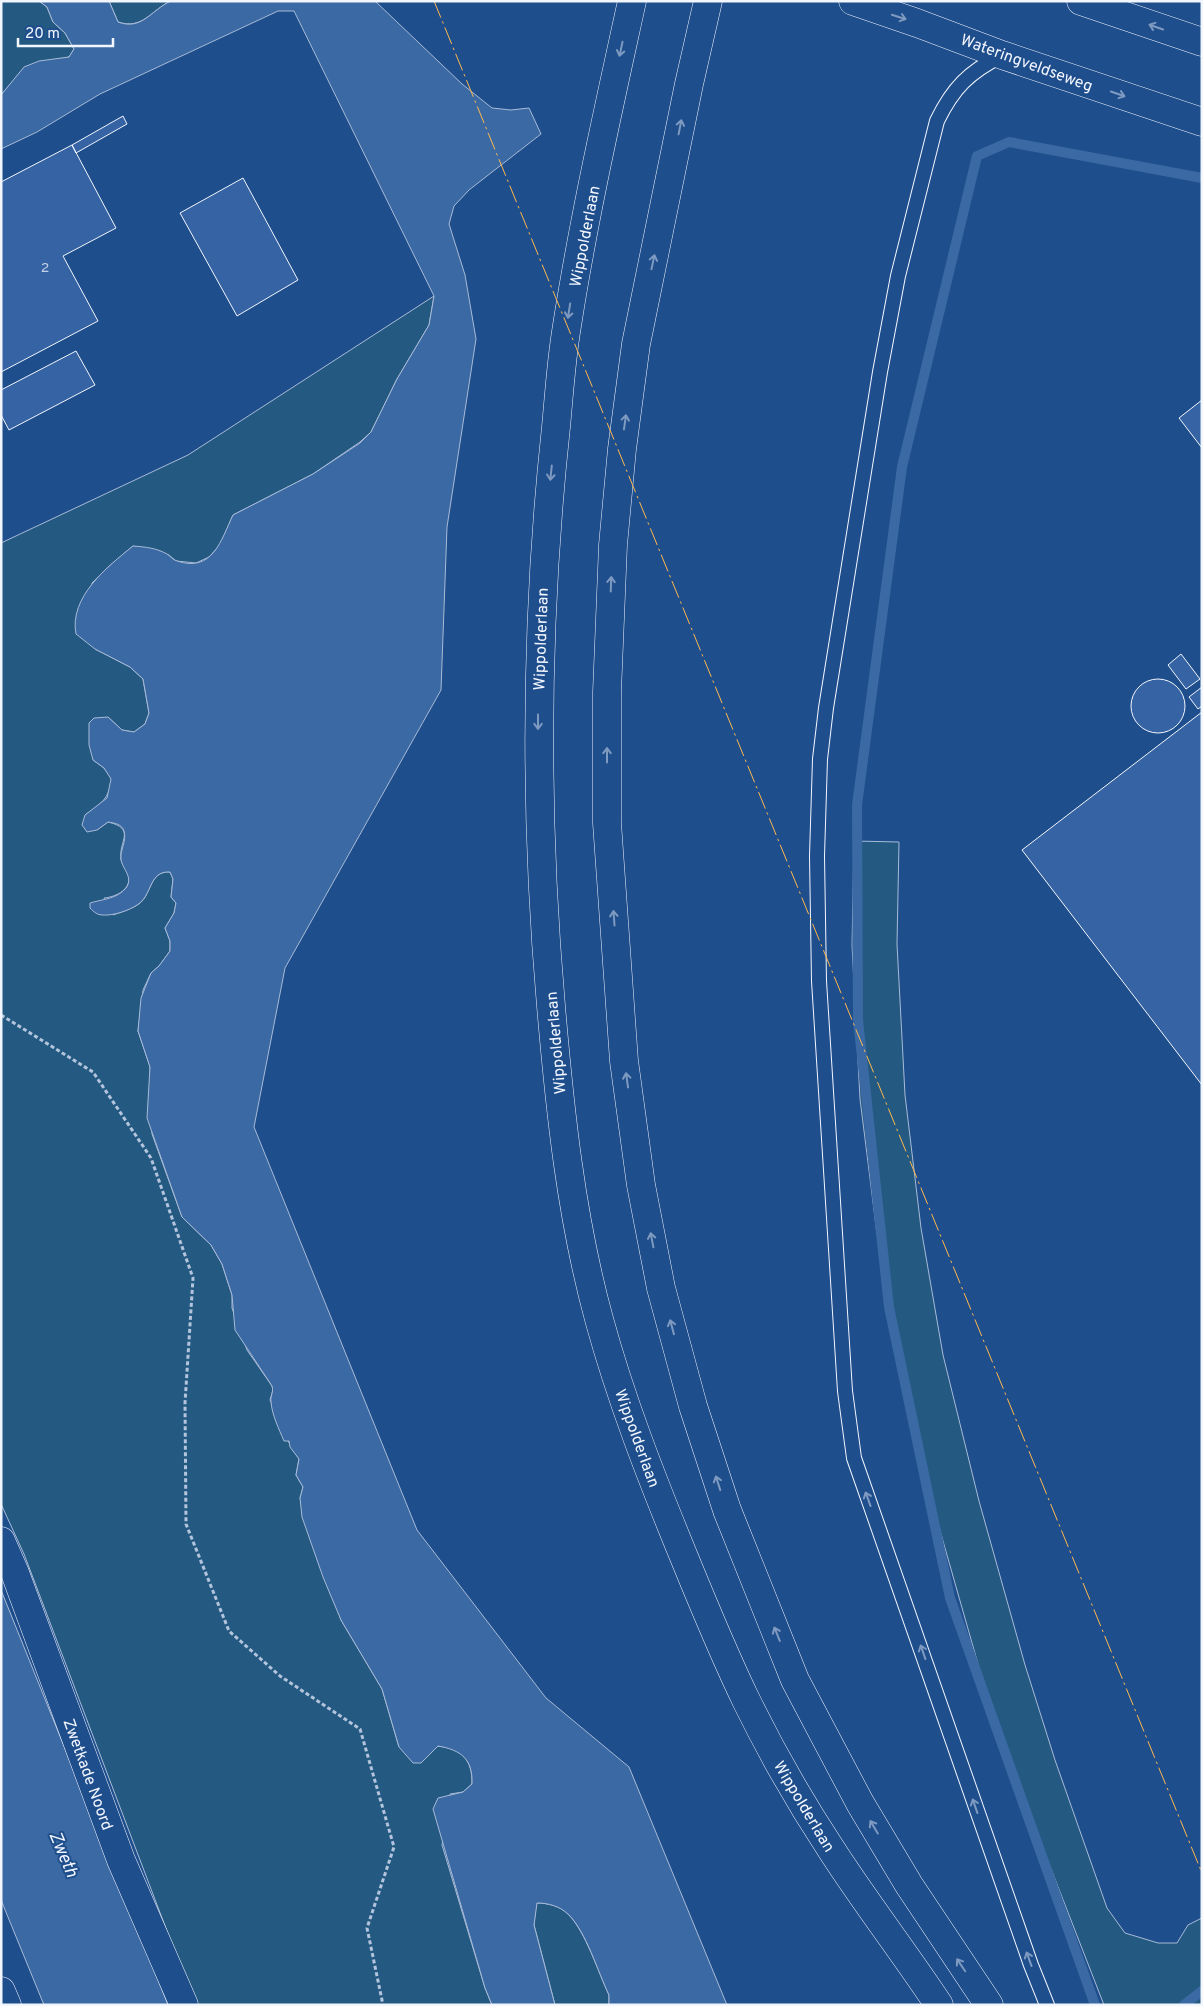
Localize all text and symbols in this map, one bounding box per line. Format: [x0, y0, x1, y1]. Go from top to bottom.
one-way arrow [891, 12, 907, 22]
scale bar [18, 15, 112, 47]
one-way arrow [1148, 22, 1164, 31]
text: 20 m [25, 25, 60, 44]
street label: Wateringveldseweg [957, 31, 1095, 97]
one-way arrow [616, 40, 626, 56]
one-way arrow [1110, 90, 1126, 100]
one-way arrow [676, 120, 685, 136]
street label: Wippolderlaan [566, 184, 606, 289]
one-way arrow [648, 254, 658, 270]
house number: 2 [41, 260, 49, 277]
one-way arrow [564, 303, 574, 319]
one-way arrow [621, 414, 631, 430]
one-way arrow [546, 464, 556, 480]
one-way arrow [607, 576, 616, 592]
street label: Wippolderlaan [530, 587, 554, 691]
one-way arrow [533, 714, 543, 730]
one-way arrow [602, 748, 612, 764]
one-way arrow [610, 910, 619, 926]
street label: Wippolderlaan [543, 991, 571, 1095]
one-way arrow [622, 1072, 632, 1088]
one-way arrow [646, 1233, 656, 1249]
one-way arrow [666, 1320, 676, 1336]
street label: Wippolderlaan [609, 1387, 663, 1491]
one-way arrow [712, 1475, 722, 1491]
one-way arrow [863, 1492, 872, 1508]
one-way arrow [771, 1627, 781, 1642]
one-way arrow [918, 1645, 927, 1661]
street label: Zwetkade Noord [58, 1716, 117, 1833]
street label: Wippolderlaan [768, 1758, 838, 1856]
one-way arrow [970, 1798, 980, 1814]
one-way arrow [869, 1821, 879, 1835]
water label: Zweth [43, 1828, 83, 1881]
one-way arrow [1024, 1952, 1033, 1968]
one-way arrow [956, 1958, 966, 1972]

